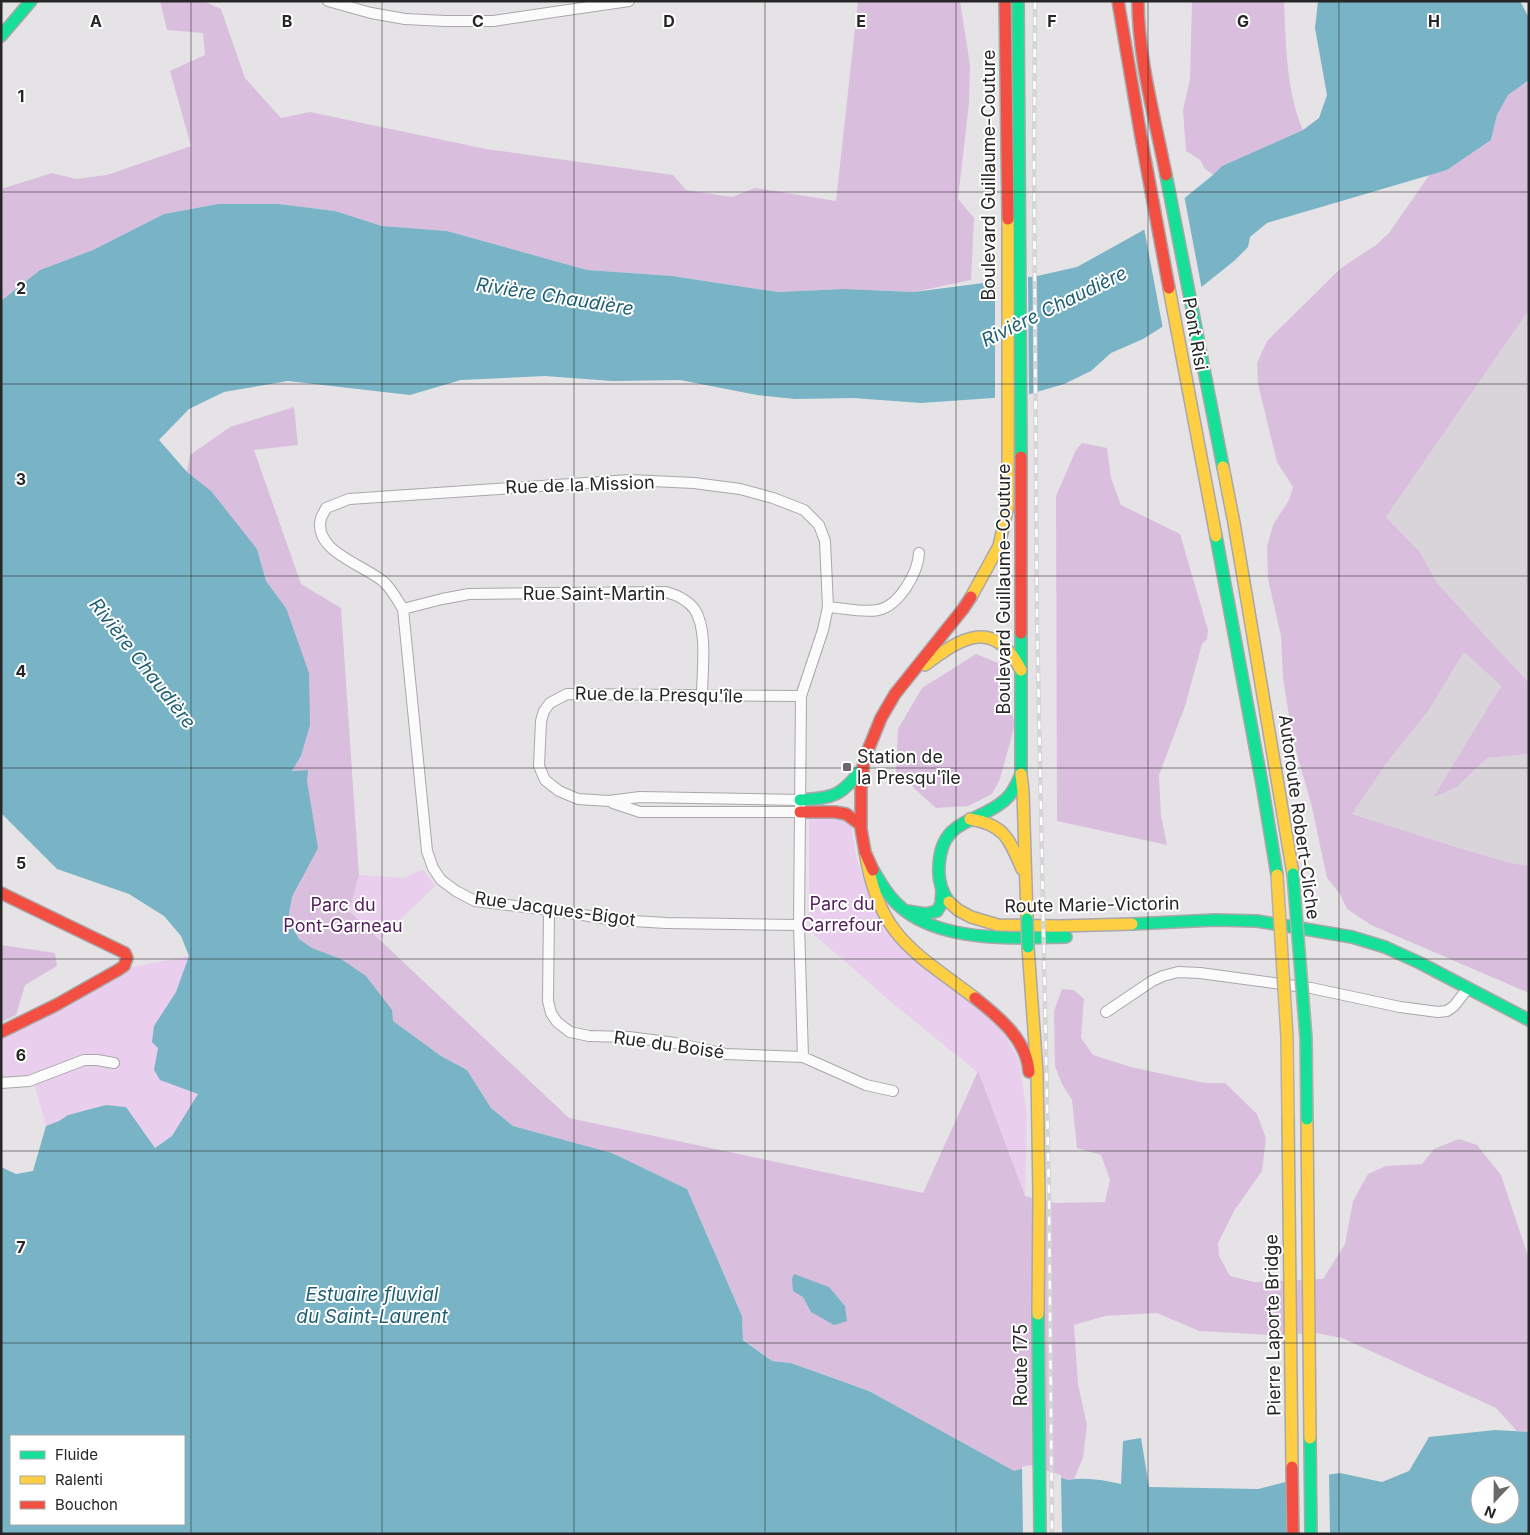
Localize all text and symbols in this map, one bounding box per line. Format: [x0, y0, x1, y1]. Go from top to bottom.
text: A [90, 11, 102, 31]
text: B [282, 11, 292, 31]
text: C [472, 11, 484, 31]
text: D [663, 11, 675, 31]
text: E [856, 11, 866, 31]
text: F [1047, 11, 1057, 31]
text: G [1237, 11, 1249, 31]
text: H [1428, 11, 1440, 31]
street label: Boulevard Guillaume-Couture [978, 50, 999, 300]
text: 1 [18, 86, 24, 106]
water label: Rivière Chaudière [978, 261, 1131, 352]
water label: Rivière Chaudière [475, 273, 635, 320]
text: 2 [16, 278, 26, 298]
street label: Pont Risi [1179, 296, 1212, 372]
street label: Boulevard Guillaume-Couture [993, 464, 1014, 714]
text: 3 [16, 469, 26, 489]
street label: Rue de la Mission [505, 471, 655, 498]
street label: Rue Saint-Martin [523, 583, 665, 604]
water label: Rivière Chaudière [85, 594, 201, 733]
text: 4 [16, 661, 27, 681]
street label: Rue de la Presqu'île [575, 683, 743, 706]
street label: Autoroute Robert-Cliche [1275, 713, 1324, 921]
place label: Station de la Presqu'île [857, 746, 961, 788]
marker: Station de la Presqu'île [841, 761, 853, 773]
text: 5 [16, 853, 26, 873]
street label: Rue Jacques-Bigot [473, 887, 637, 930]
street label: Route Marie-Victorin [1004, 892, 1180, 917]
park label: Parc du Carrefour [801, 893, 883, 935]
park label: Parc du Pont-Garneau [283, 894, 403, 936]
street label: Rue du Boisé [612, 1026, 726, 1063]
text: 6 [16, 1045, 26, 1065]
street label: Pierre Laporte Bridge [1260, 1234, 1285, 1416]
text: 7 [16, 1237, 26, 1257]
water label: Estuaire fluvial du Saint-Laurent [296, 1283, 448, 1328]
street label: Route 175 [1010, 1324, 1031, 1406]
legend [10, 1435, 185, 1525]
text: Fluide [55, 1445, 98, 1464]
text: Ralenti [55, 1470, 103, 1489]
north arrow [1470, 1475, 1520, 1525]
text: Bouchon [55, 1495, 118, 1514]
text: N [1482, 1503, 1498, 1522]

